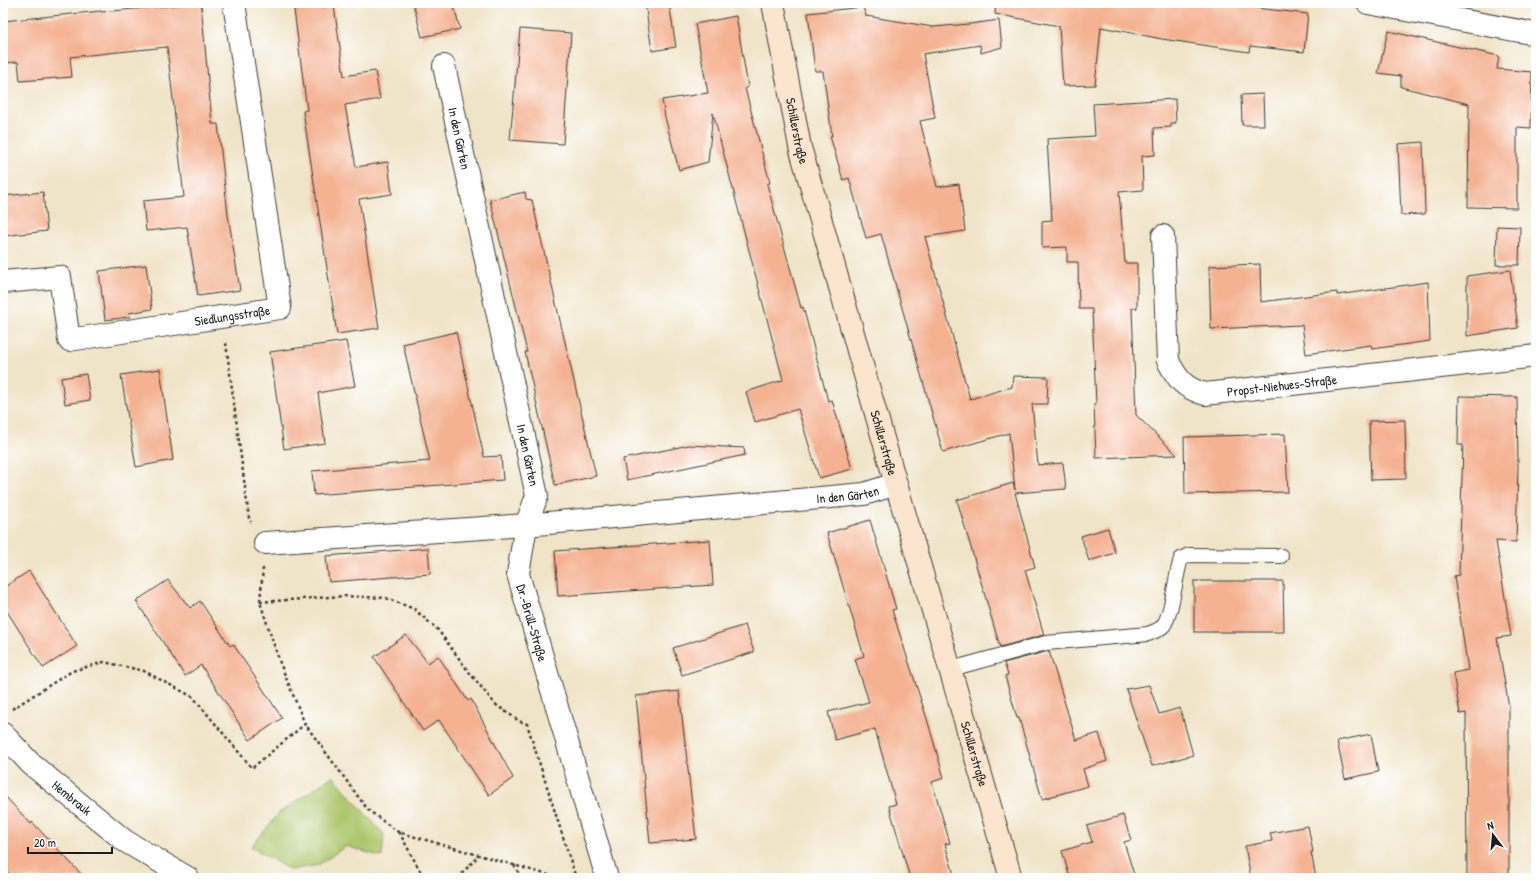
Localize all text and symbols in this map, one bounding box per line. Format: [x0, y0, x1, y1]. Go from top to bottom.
street label: Schillerstraße [782, 96, 813, 166]
street label: In den Gärten [444, 106, 475, 171]
street label: Siedlungsstraße [193, 301, 271, 330]
street label: Propst-Niehues-Straße [1226, 370, 1338, 400]
street label: Schillerstraße [866, 408, 902, 477]
street label: In den Gärten [513, 422, 544, 488]
street label: In den Gärten [815, 481, 881, 507]
street label: Dr.-Brüll-Straße [512, 582, 552, 663]
street label: Schillerstraße [957, 719, 993, 788]
street label: Hembrauk [48, 776, 96, 820]
north arrow [1473, 815, 1513, 855]
text: N [1485, 818, 1495, 833]
scale bar [28, 829, 112, 855]
text: 20 m [34, 834, 56, 851]

